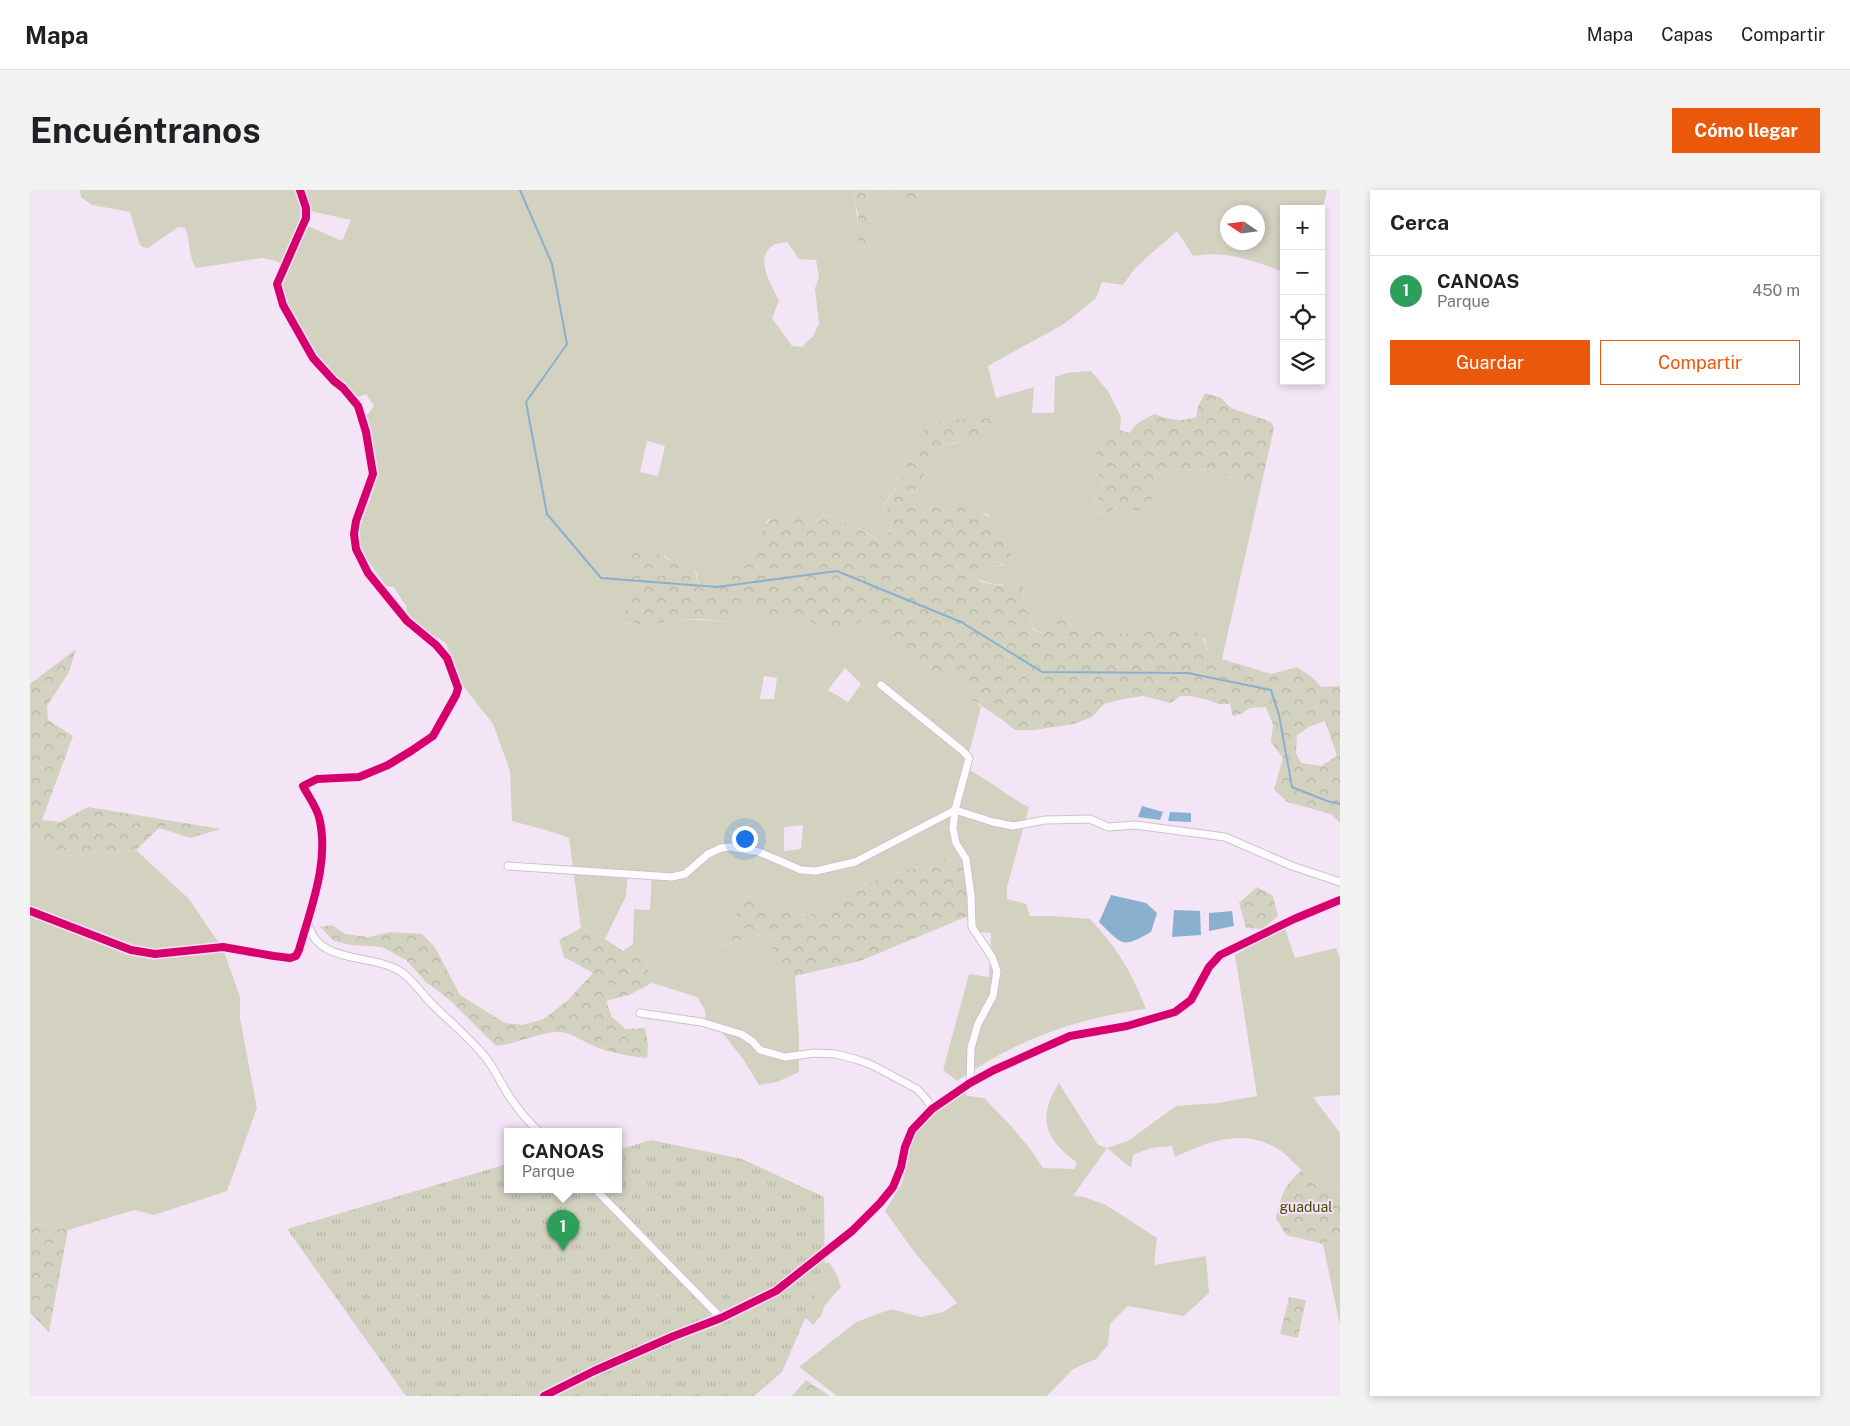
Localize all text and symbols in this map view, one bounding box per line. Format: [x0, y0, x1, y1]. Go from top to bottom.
text: Mapa [25, 21, 89, 49]
text: Mapa [1587, 24, 1633, 45]
text: Capas [1661, 24, 1713, 45]
text: Compartir [1741, 24, 1825, 45]
button: Cómo llegar [1672, 108, 1820, 153]
text: Encuéntranos [30, 110, 261, 151]
north arrow [1220, 205, 1265, 250]
map controls [1280, 205, 1325, 385]
button: + [1280, 205, 1325, 250]
text: Cerca [1390, 210, 1449, 235]
button: − [1280, 250, 1325, 295]
text: CANOAS [1437, 270, 1519, 292]
text: 1 [1403, 281, 1409, 300]
text: 450 m [1752, 281, 1800, 300]
text: Parque [1437, 292, 1490, 311]
button: locate [1280, 295, 1325, 340]
button: layers [1280, 340, 1325, 385]
button: Guardar [1390, 340, 1590, 385]
button: Compartir [1600, 340, 1800, 385]
your location [732, 826, 758, 852]
popup [504, 1128, 622, 1193]
text: CANOAS [522, 1140, 604, 1162]
text: Parque [522, 1162, 575, 1181]
park label: guadual [1280, 1199, 1332, 1215]
pin: 1 [547, 1210, 579, 1251]

